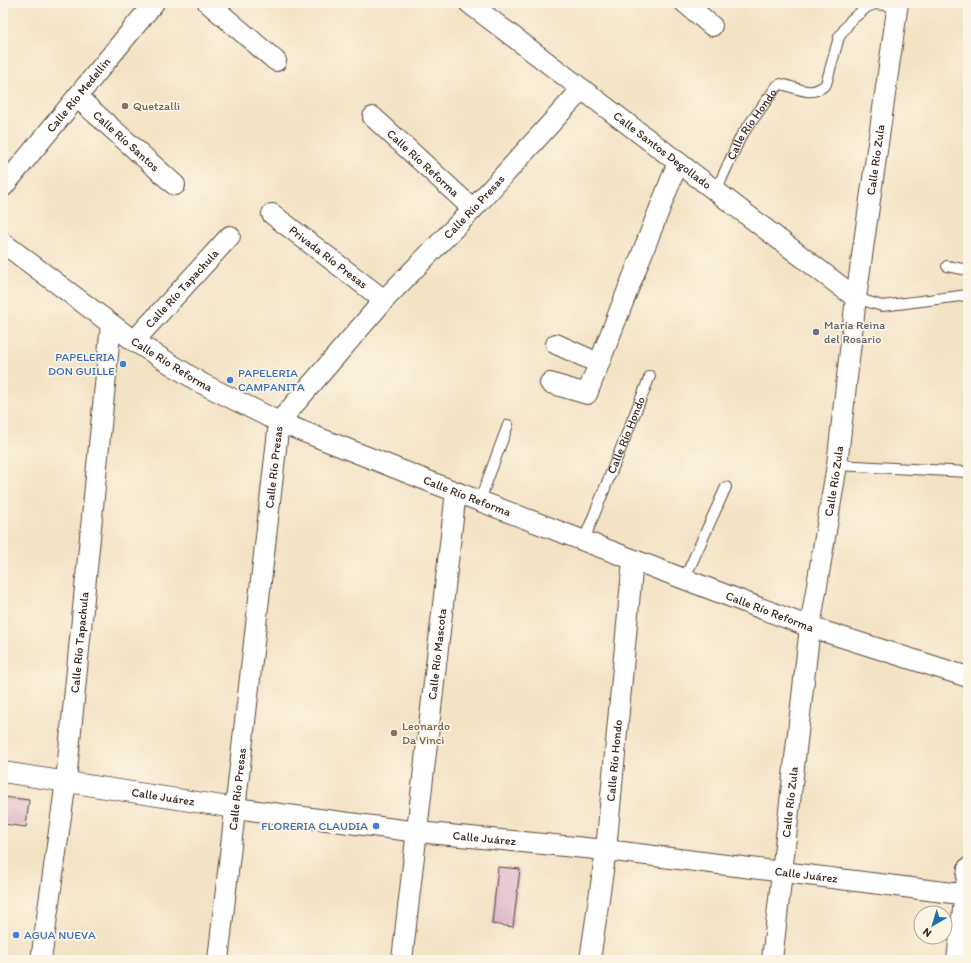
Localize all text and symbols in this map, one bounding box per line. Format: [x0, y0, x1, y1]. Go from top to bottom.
street label: Calle Río Medellín [44, 55, 113, 135]
street label: Calle Río Hondo [724, 86, 780, 162]
place label: Quetzalli [133, 99, 180, 113]
marker: Quetzalli [120, 101, 130, 111]
street label: Calle Río Santos [90, 108, 162, 174]
street label: Calle Santos Degollado [611, 109, 714, 192]
street label: Calle Río Zula [864, 123, 888, 196]
street label: Calle Río Reforma [384, 126, 463, 200]
street label: Calle Río Presas [441, 172, 508, 242]
street label: Privada Río Presas [286, 223, 370, 292]
street label: Calle Río Tapachula [142, 246, 222, 331]
place label: María Reina del Rosario [824, 318, 885, 346]
marker: María Reina del Rosario [811, 327, 821, 337]
street label: Calle Río Reforma [128, 334, 215, 395]
place label: PAPELERIA DON GUILLE [48, 350, 115, 378]
marker: PAPELERIA DON GUILLE [118, 359, 128, 369]
place label: PAPELERIA CAMPANITA [238, 366, 305, 394]
marker: PAPELERIA CAMPANITA [225, 375, 235, 385]
street label: Calle Río Hondo [604, 394, 648, 476]
street label: Calle Río Presas [262, 425, 285, 509]
street label: Calle Río Zula [822, 445, 846, 518]
street label: Calle Río Reforma [421, 473, 514, 520]
street label: Calle Río Reforma [724, 588, 816, 635]
street label: Calle Río Tapachula [68, 590, 92, 694]
street label: Calle Río Mascota [425, 607, 450, 700]
place label: Leonardo Da Vinci [402, 719, 450, 747]
street label: Calle Río Hondo [604, 719, 625, 802]
marker: Leonardo Da Vinci [389, 728, 399, 738]
street label: Calle Río Presas [226, 747, 249, 831]
street label: Calle Río Zula [779, 766, 801, 838]
street label: Calle Juárez [131, 785, 196, 809]
place label: FLORERIA CLAUDIA [261, 819, 368, 833]
marker: FLORERIA CLAUDIA [371, 821, 381, 831]
street label: Calle Juárez [452, 828, 517, 848]
street label: Calle Juárez [774, 864, 839, 886]
north arrow [913, 905, 953, 945]
text: N [920, 925, 934, 940]
place label: AGUA NUEVA [24, 928, 96, 942]
marker: AGUA NUEVA [11, 930, 21, 940]

